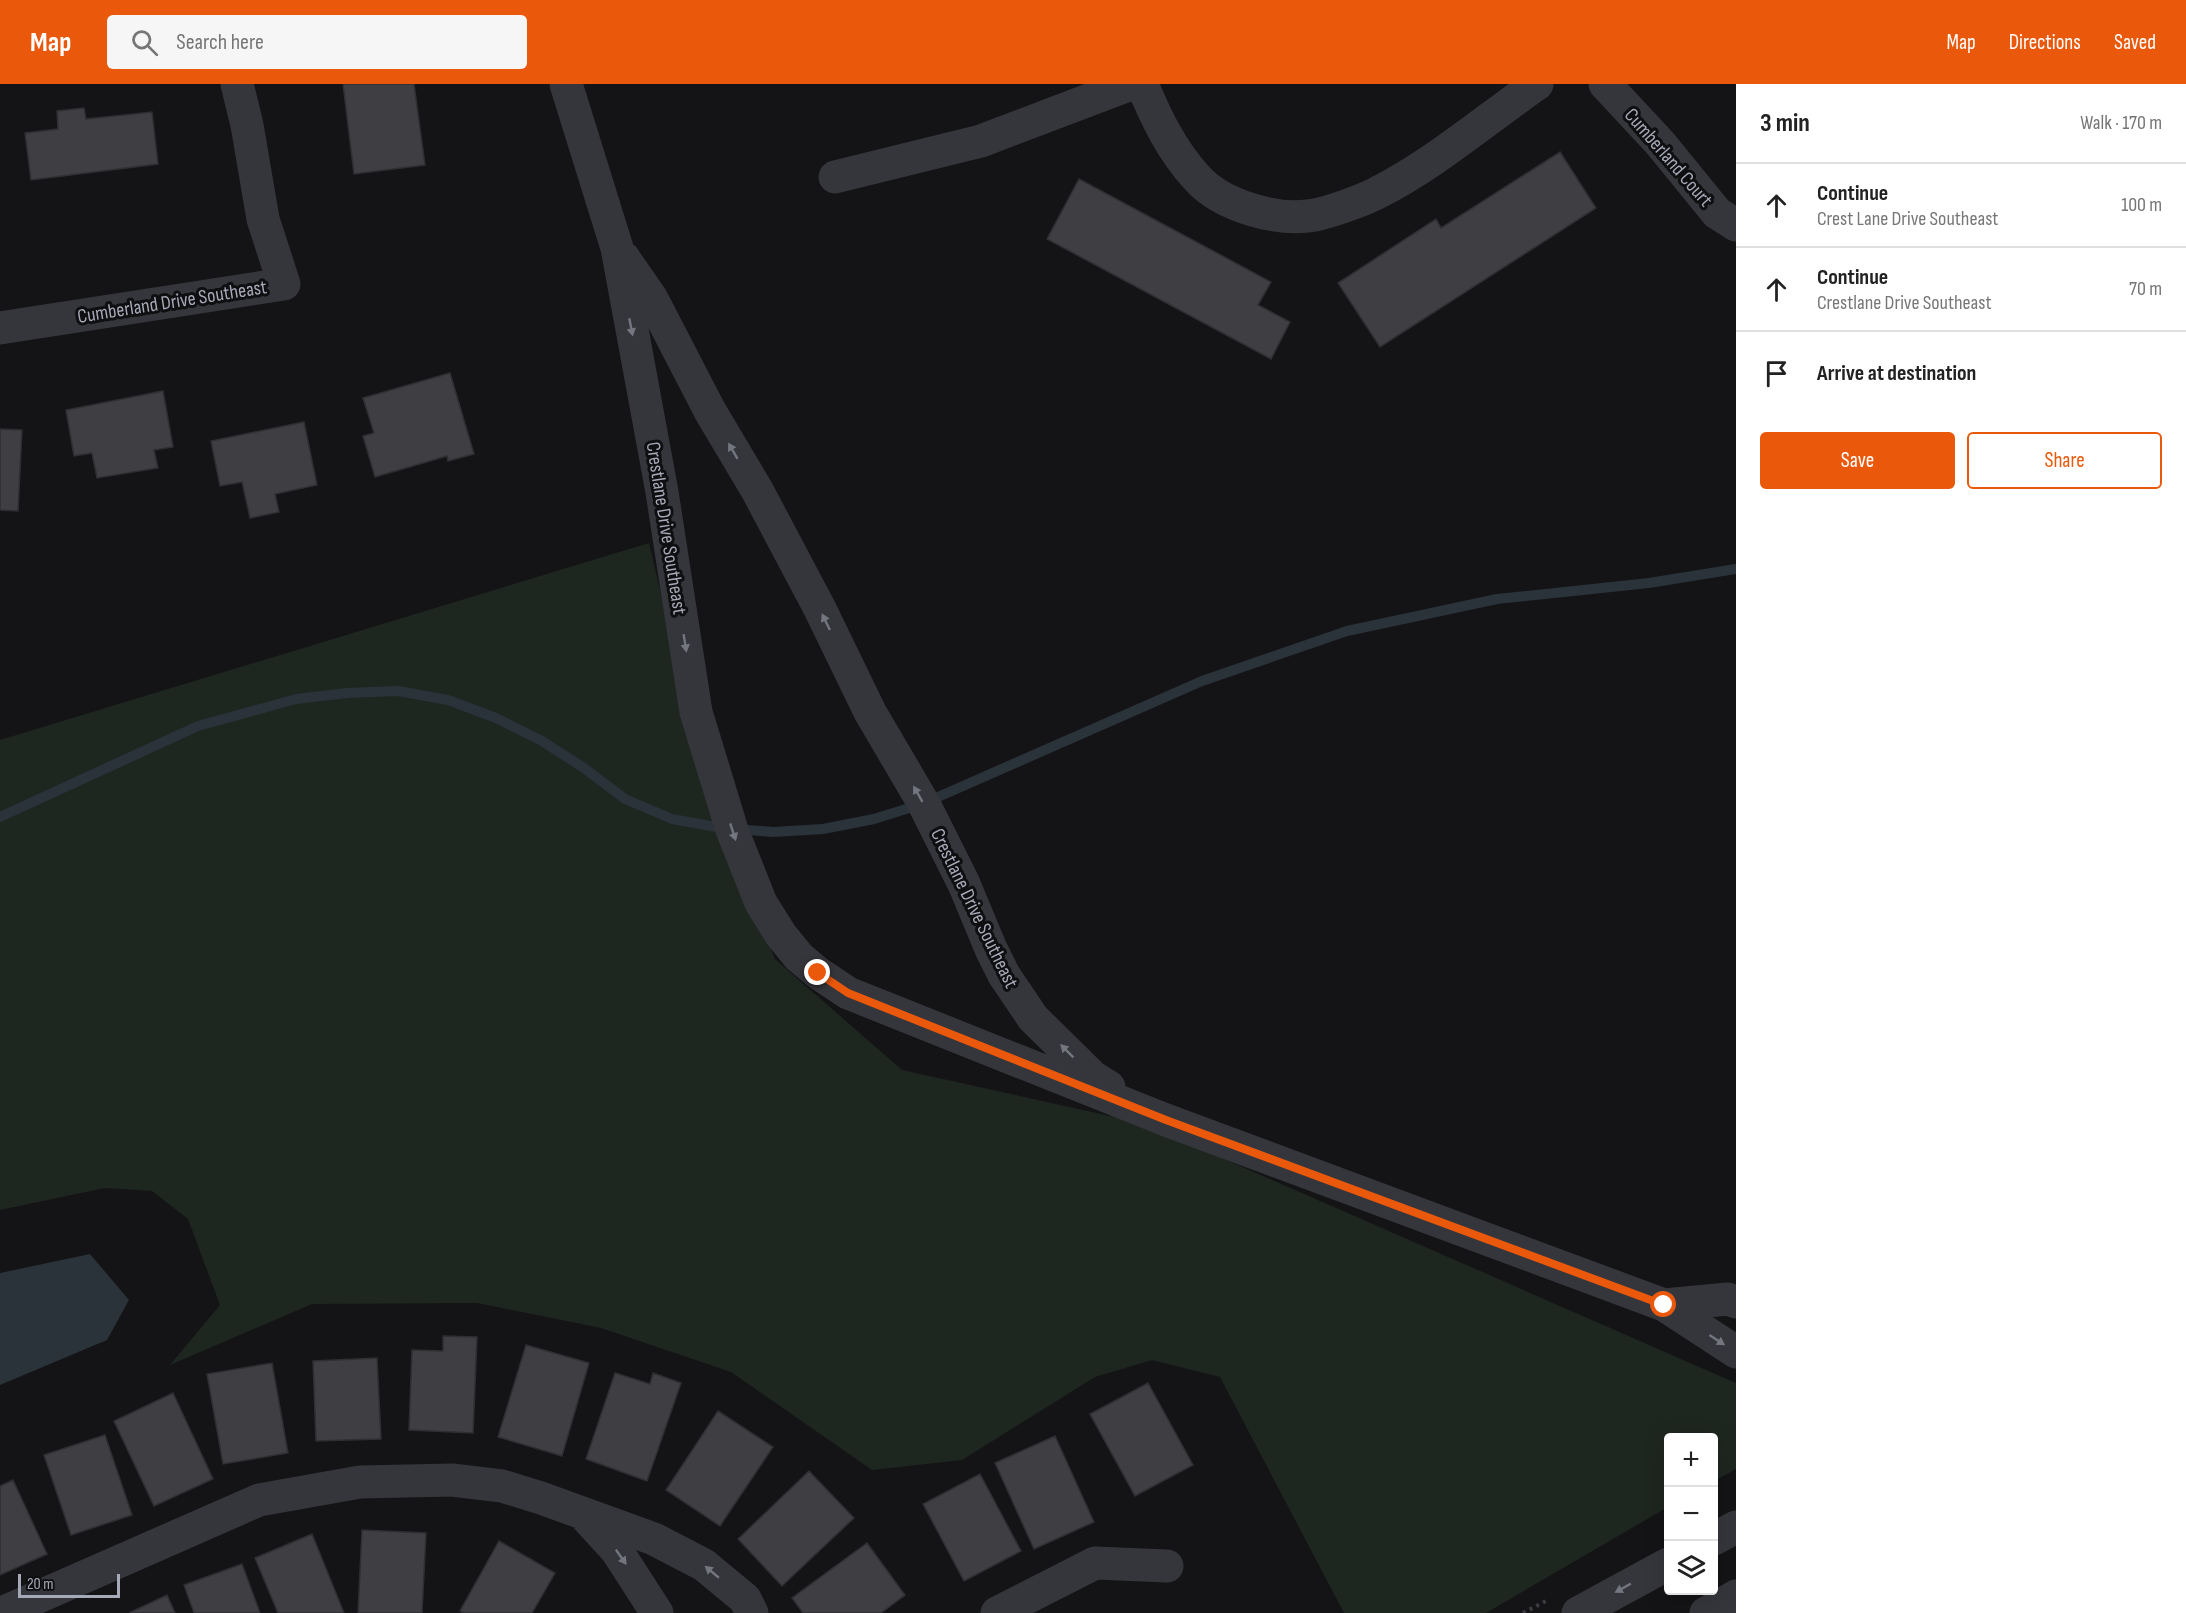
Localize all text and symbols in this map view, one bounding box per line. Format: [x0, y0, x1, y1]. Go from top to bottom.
search box [107, 15, 527, 69]
text: Map [30, 26, 71, 59]
icon: search [128, 26, 161, 59]
text: Search here [176, 29, 264, 56]
text: Map [1946, 30, 1976, 55]
text: Directions [2009, 30, 2081, 55]
text: Saved [2114, 30, 2156, 55]
street label: Cumberland Court [1619, 103, 1718, 212]
text: 3 min [1760, 108, 1810, 139]
text: Walk · 170 m [2080, 111, 2162, 135]
text: Continue [1817, 180, 1888, 207]
icon: ahead [1760, 189, 1793, 222]
text: 100 m [2121, 193, 2162, 217]
text: Crest Lane Drive Southeast [1817, 207, 1998, 231]
text: Continue [1817, 264, 1888, 291]
icon: ahead [1760, 273, 1793, 306]
street label: Cumberland Drive Southeast [76, 275, 269, 329]
text: 70 m [2129, 277, 2162, 301]
text: Crestlane Drive Southeast [1817, 291, 1992, 315]
one-way arrow [627, 317, 636, 336]
icon: arrive [1760, 357, 1793, 390]
text: Arrive at destination [1817, 360, 1976, 387]
button: Save [1760, 432, 1955, 489]
button: Share [1967, 432, 2162, 489]
street label: Crestlane Drive Southeast [641, 440, 692, 616]
one-way arrow [728, 443, 739, 459]
one-way arrow [822, 613, 831, 630]
one-way arrow [681, 634, 690, 653]
one-way arrow [913, 785, 923, 802]
one-way arrow [729, 823, 738, 841]
street label: Crestlane Drive Southeast [925, 825, 1023, 992]
route end [804, 959, 830, 985]
one-way arrow [1060, 1045, 1074, 1059]
route start [1650, 1291, 1676, 1317]
one-way arrow [1709, 1334, 1725, 1346]
map controls [1664, 1433, 1718, 1595]
button: + [1664, 1433, 1718, 1487]
button: − [1664, 1487, 1718, 1541]
button: layers [1664, 1541, 1718, 1595]
one-way arrow [615, 1549, 627, 1565]
one-way arrow [704, 1565, 720, 1578]
scale bar [18, 1571, 120, 1598]
text: 20 m [27, 1575, 54, 1594]
one-way arrow [1615, 1583, 1632, 1593]

